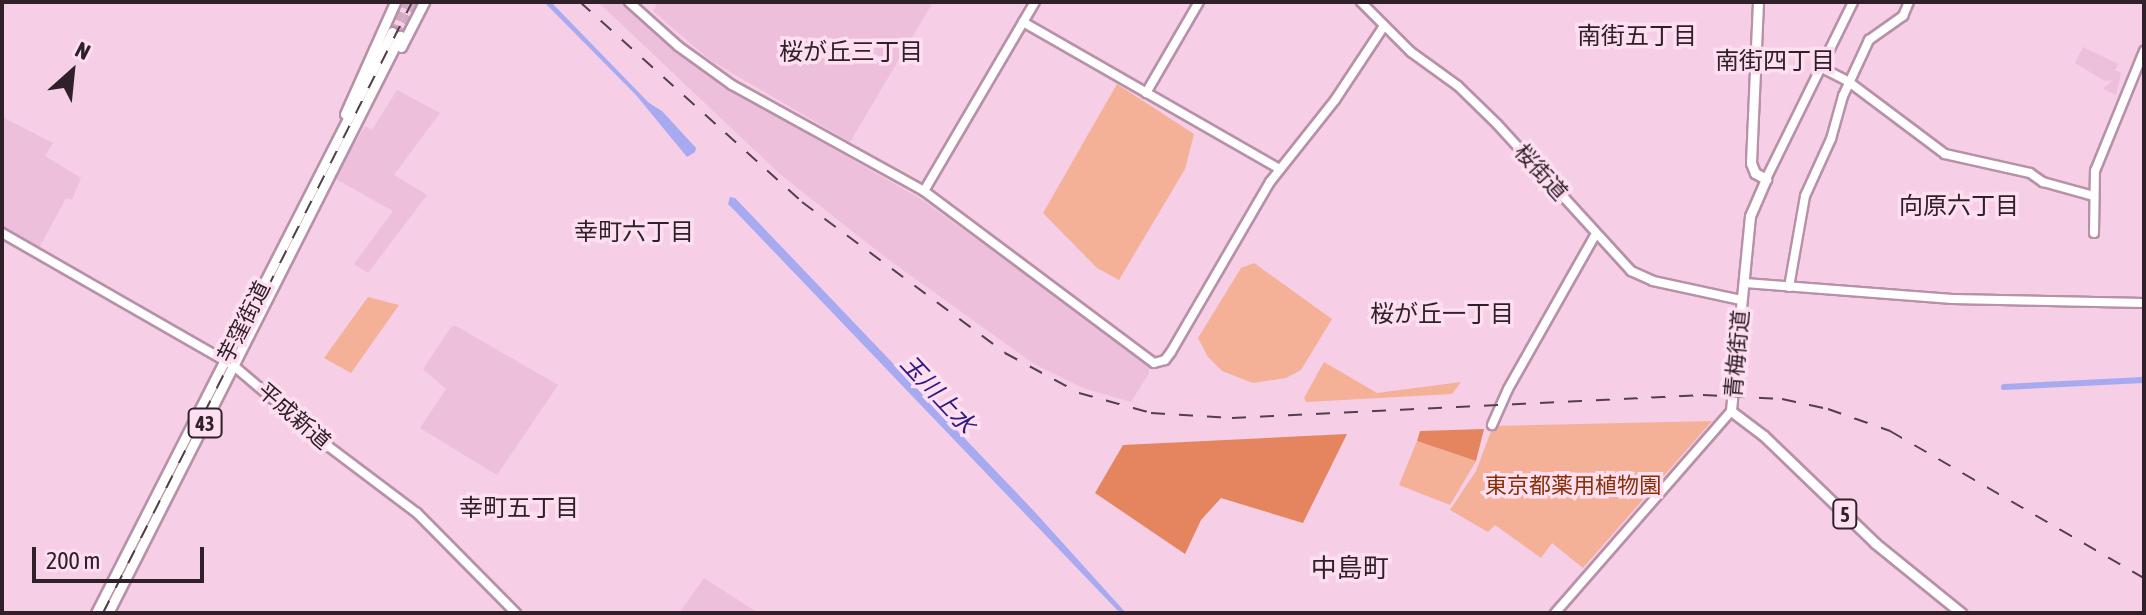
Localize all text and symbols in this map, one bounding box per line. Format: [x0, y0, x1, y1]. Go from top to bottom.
district label: 南街五丁目 [1577, 22, 1697, 50]
north arrow [32, 32, 112, 112]
text: N [71, 36, 95, 65]
district label: 桜が丘三丁目 [779, 38, 923, 66]
district label: 南街四丁目 [1715, 47, 1835, 75]
street label: 桜街道 [1509, 139, 1573, 205]
district label: 向原六丁目 [1899, 192, 2019, 220]
district label: 幸町六丁目 [574, 218, 694, 246]
street label: 芋窪街道 [212, 277, 276, 367]
district label: 桜が丘一丁目 [1370, 300, 1514, 328]
street label: 青梅街道 [1720, 309, 1754, 399]
water label: 玉川上水 [895, 349, 981, 439]
street label: 平成新道 [252, 377, 336, 455]
road number: 43 [187, 407, 223, 439]
park label: 東京都薬用植物園 [1485, 473, 1661, 499]
district label: 幸町五丁目 [459, 494, 579, 522]
road number: 5 [1831, 498, 1859, 530]
scale bar [36, 531, 208, 581]
text: 200 m [46, 547, 100, 574]
district label: 中島町 [1311, 553, 1389, 585]

